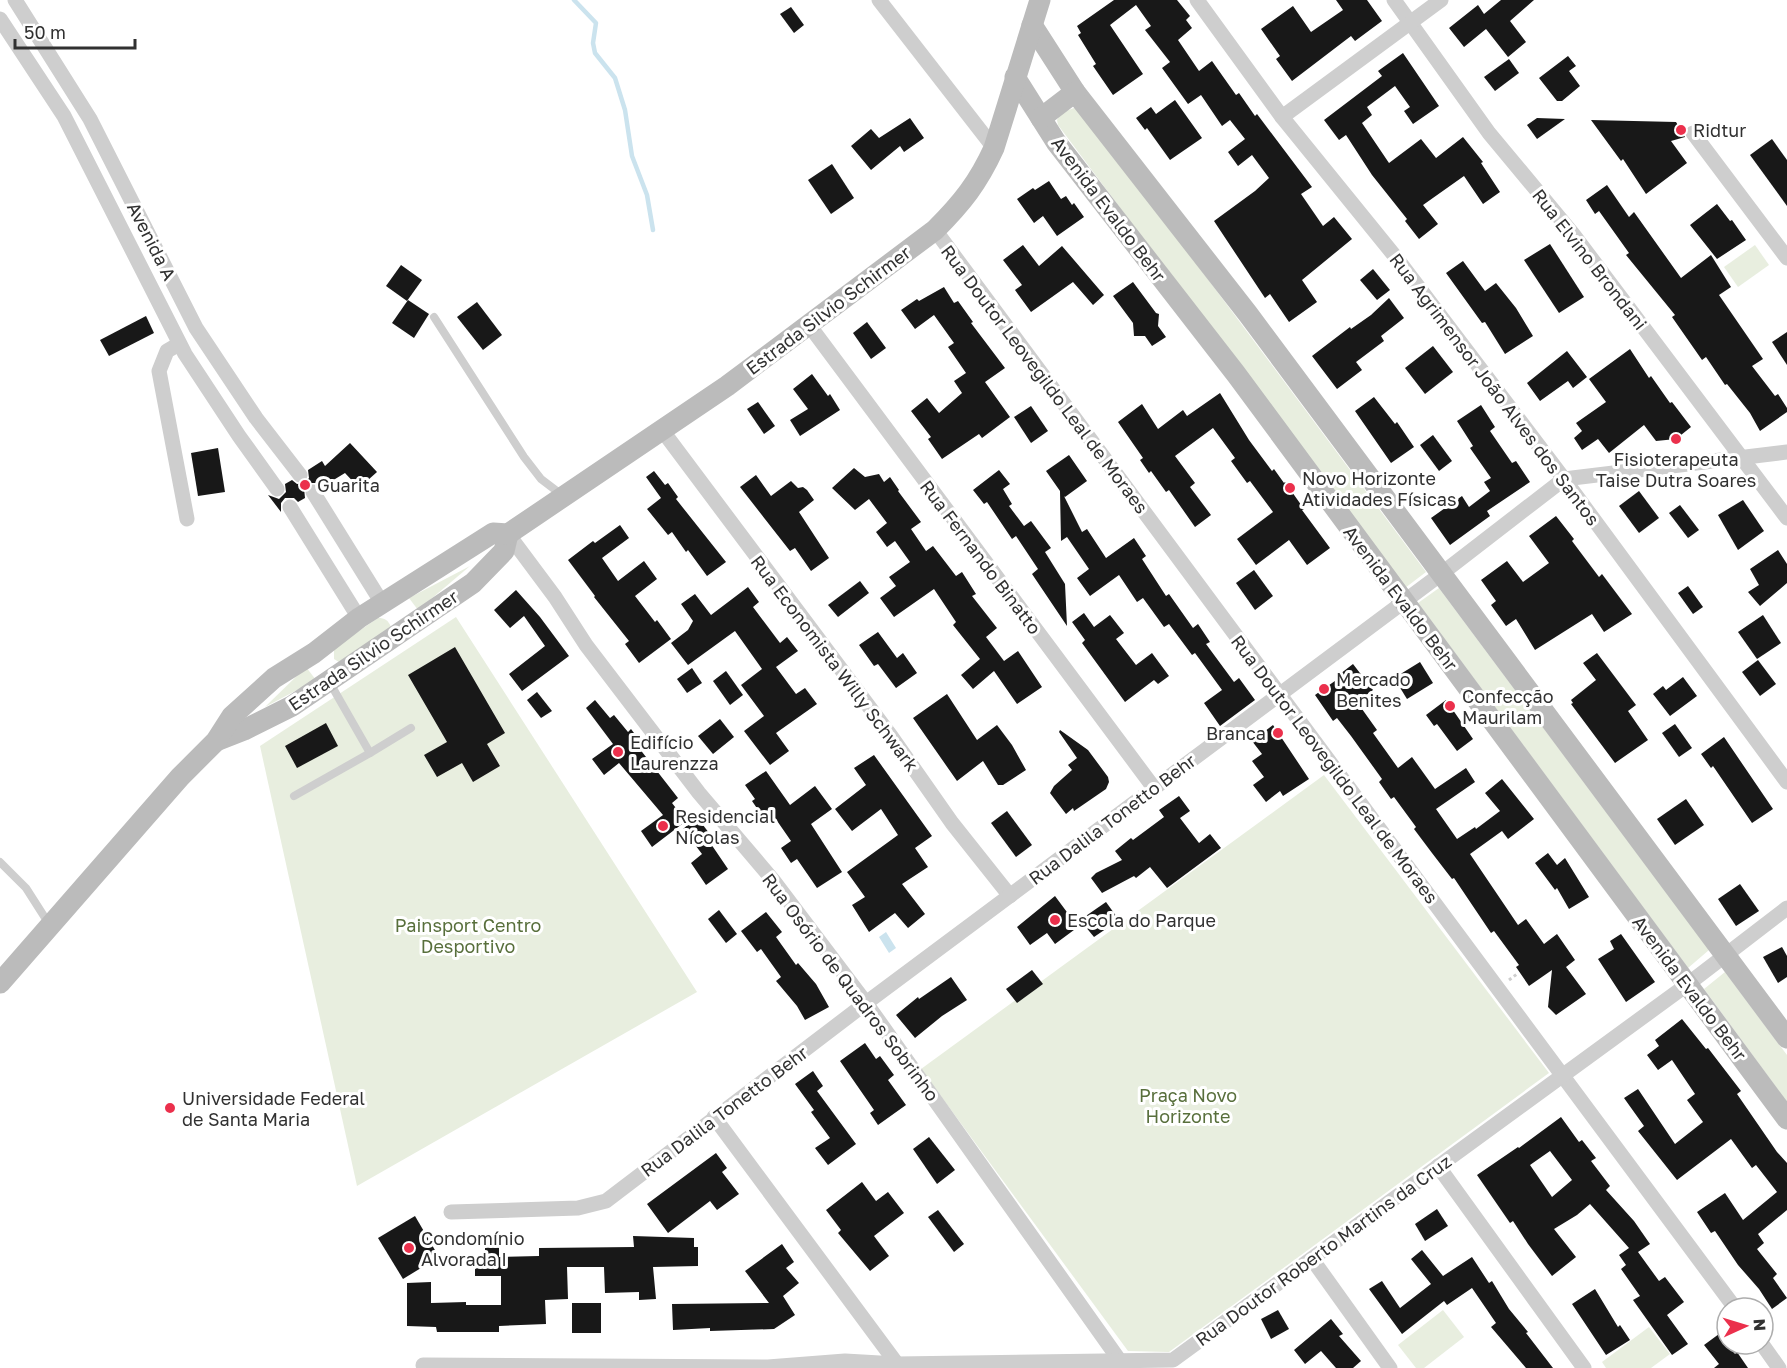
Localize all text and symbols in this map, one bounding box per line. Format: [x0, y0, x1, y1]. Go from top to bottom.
scale bar [15, 12, 135, 50]
text: 50 m [24, 21, 66, 43]
place label: Ridtur [1693, 119, 1746, 141]
marker: Ridtur [1674, 123, 1688, 137]
street label: Avenida Evaldo Behr [1047, 132, 1171, 286]
street label: Rua Elvino Brondani [1528, 184, 1652, 334]
street label: Avenida A [123, 198, 181, 284]
street label: Rua Doutor Leovegildo Leal de Moraes [937, 240, 1153, 518]
street label: Estrada Silvio Schirmer [741, 241, 915, 379]
street label: Rua Agrimensor João Alves dos Santos [1385, 249, 1605, 529]
marker: Fisioterapeuta Taise Dutra Soares [1669, 432, 1683, 446]
place label: Fisioterapeuta Taise Dutra Soares [1596, 448, 1756, 491]
place label: Novo Horizonte Atividades Físicas [1302, 467, 1456, 510]
place label: Guarita [317, 474, 380, 496]
street label: Rua Fernando Binatto [916, 476, 1046, 638]
marker: Guarita [298, 478, 312, 492]
marker: Novo Horizonte Atividades Físicas [1283, 481, 1297, 495]
street label: Avenida Evaldo Behr [1339, 521, 1463, 675]
street label: Rua Economista Willy Schwark [747, 551, 923, 775]
street label: Estrada Silvio Schirmer [284, 585, 462, 715]
street label: Rua Doutor Leovegildo Leal de Moraes [1227, 630, 1443, 908]
place label: Mercado Benites [1336, 668, 1411, 711]
marker: Mercado Benites [1317, 682, 1331, 696]
place label: Confecção Maurilam [1462, 685, 1554, 728]
marker: Confecção Maurilam [1443, 699, 1457, 713]
place label: Branca [1206, 722, 1266, 744]
marker: Branca [1271, 726, 1285, 740]
place label: Edifício Laurenzza [630, 731, 719, 774]
marker: Edifício Laurenzza [611, 745, 625, 759]
street label: Rua Dalila Tonetto Behr [1024, 749, 1200, 889]
place label: Residencial Nícolas [675, 805, 775, 848]
marker: Residencial Nícolas [656, 819, 670, 833]
street label: Rua Osório de Quadros Sobrinho [758, 869, 944, 1105]
place label: Escola do Parque [1067, 909, 1216, 931]
street label: Avenida Evaldo Behr [1628, 911, 1752, 1065]
marker: Escola do Parque [1048, 913, 1062, 927]
park label: Painsport Centro Desportivo [395, 914, 541, 957]
street label: Rua Dalila Tonetto Behr [636, 1041, 812, 1181]
park label: Praça Novo Horizonte [1139, 1084, 1237, 1127]
place label: Universidade Federal de Santa Maria [182, 1087, 365, 1130]
marker: Universidade Federal de Santa Maria [163, 1101, 177, 1115]
street label: Rua Doutor Roberto Martins da Cruz [1191, 1150, 1455, 1350]
place label: Condomínio Alvorada I [421, 1227, 524, 1270]
marker: Condomínio Alvorada I [402, 1241, 416, 1255]
north arrow [1715, 1296, 1775, 1356]
text: N [1750, 1318, 1770, 1332]

